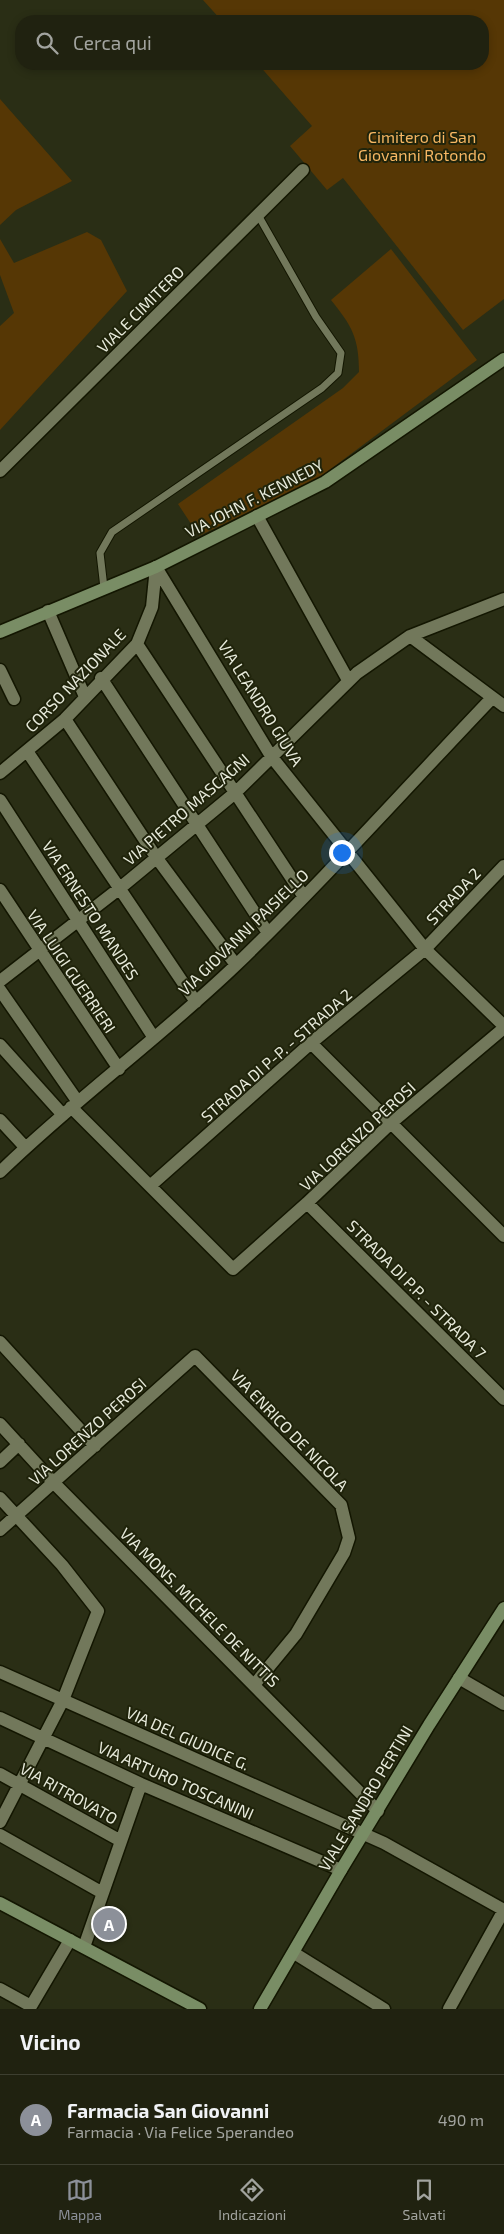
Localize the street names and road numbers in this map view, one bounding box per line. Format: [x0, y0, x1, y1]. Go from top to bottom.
street label: VIALE CIMITERO [93, 262, 187, 356]
street label: VIA JOHN F. KENNEDY [182, 455, 326, 541]
street label: CORSO NAZIONALE [21, 624, 129, 736]
street label: VIA LEANDRO GIUVA [215, 637, 307, 769]
street label: VIA PIETRO MASCAGNI [119, 749, 253, 869]
street label: VIA ERNESTO MANDES [39, 837, 143, 983]
street label: STRADA 2 [422, 864, 484, 928]
street label: VIA GIOVANNI PAISIELLO [174, 865, 312, 999]
street label: VIA LUIGI GUERRIERI [24, 906, 120, 1036]
street label: STRADA DI P-P. - STRADA 2 [197, 984, 355, 1126]
street label: VIA LORENZO PEROSI [295, 1077, 419, 1195]
street label: STRADA DI P.P. - STRADA 7 [344, 1216, 490, 1362]
street label: VIA ENRICO DE NICOLA [227, 1365, 353, 1495]
street label: VIA LORENZO PEROSI [24, 1373, 150, 1489]
street label: VIA MONS. MICHELE DE NITTIS [116, 1523, 284, 1691]
street label: VIA DEL GIUDICE G. [123, 1702, 253, 1774]
street label: VIALE SANDRO PERTINI [314, 1722, 416, 1874]
street label: VIA ARTURO TOSCANINI [95, 1737, 257, 1823]
street label: VIA RITROVATO [17, 1758, 121, 1828]

